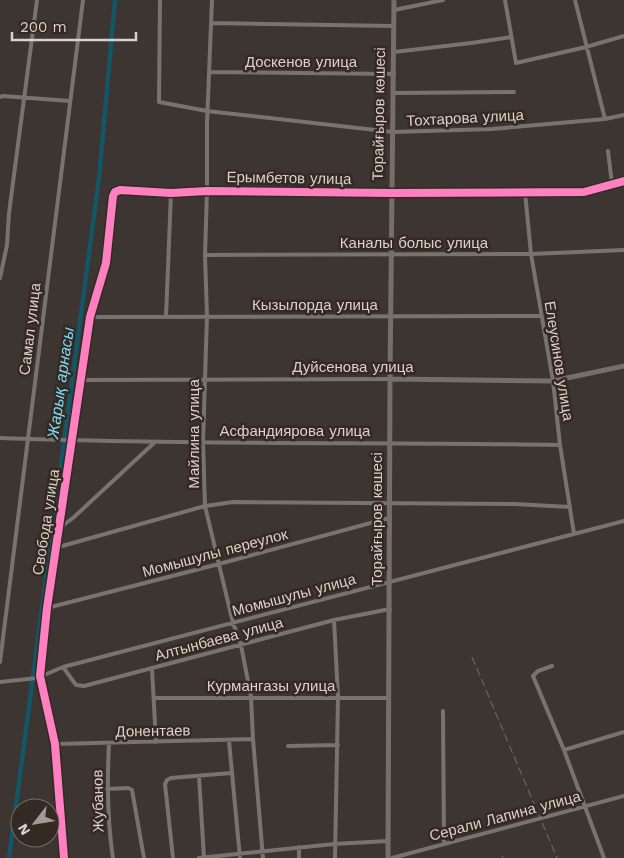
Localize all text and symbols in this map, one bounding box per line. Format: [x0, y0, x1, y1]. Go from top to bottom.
scale bar [12, 10, 136, 42]
text: 200 m [20, 18, 67, 36]
street label: Торайғыров көшесі [369, 47, 389, 181]
street label: Доскенов улица [245, 53, 358, 71]
street label: Тохтарова улица [406, 106, 525, 130]
street label: Ерымбетов улица [226, 168, 352, 188]
street label: Каналы болыс улица [340, 234, 489, 252]
street label: Самал улица [15, 281, 45, 376]
street label: Кызылорда улица [252, 296, 379, 314]
street label: Елеусинов улица [541, 300, 577, 423]
water label: Жарық арнасы [43, 326, 78, 441]
street label: Дуйсенова улица [292, 358, 414, 376]
street label: Майлина улица [185, 379, 203, 489]
street label: Асфандиярова улица [220, 422, 371, 440]
street label: Торайғыров көшесі [368, 452, 386, 586]
street label: Свобода улица [29, 467, 63, 576]
street label: Момышулы переулок [140, 525, 290, 581]
street label: Момышулы улица [230, 570, 358, 620]
street label: Алтынбаева улица [153, 613, 286, 665]
street label: Курмангазы улица [207, 677, 336, 695]
street label: Донентаев [115, 721, 191, 741]
street label: Жубанов [88, 770, 108, 832]
street label: Серали Лапина улица [427, 787, 583, 845]
north arrow [10, 798, 60, 848]
text: N [14, 821, 33, 838]

